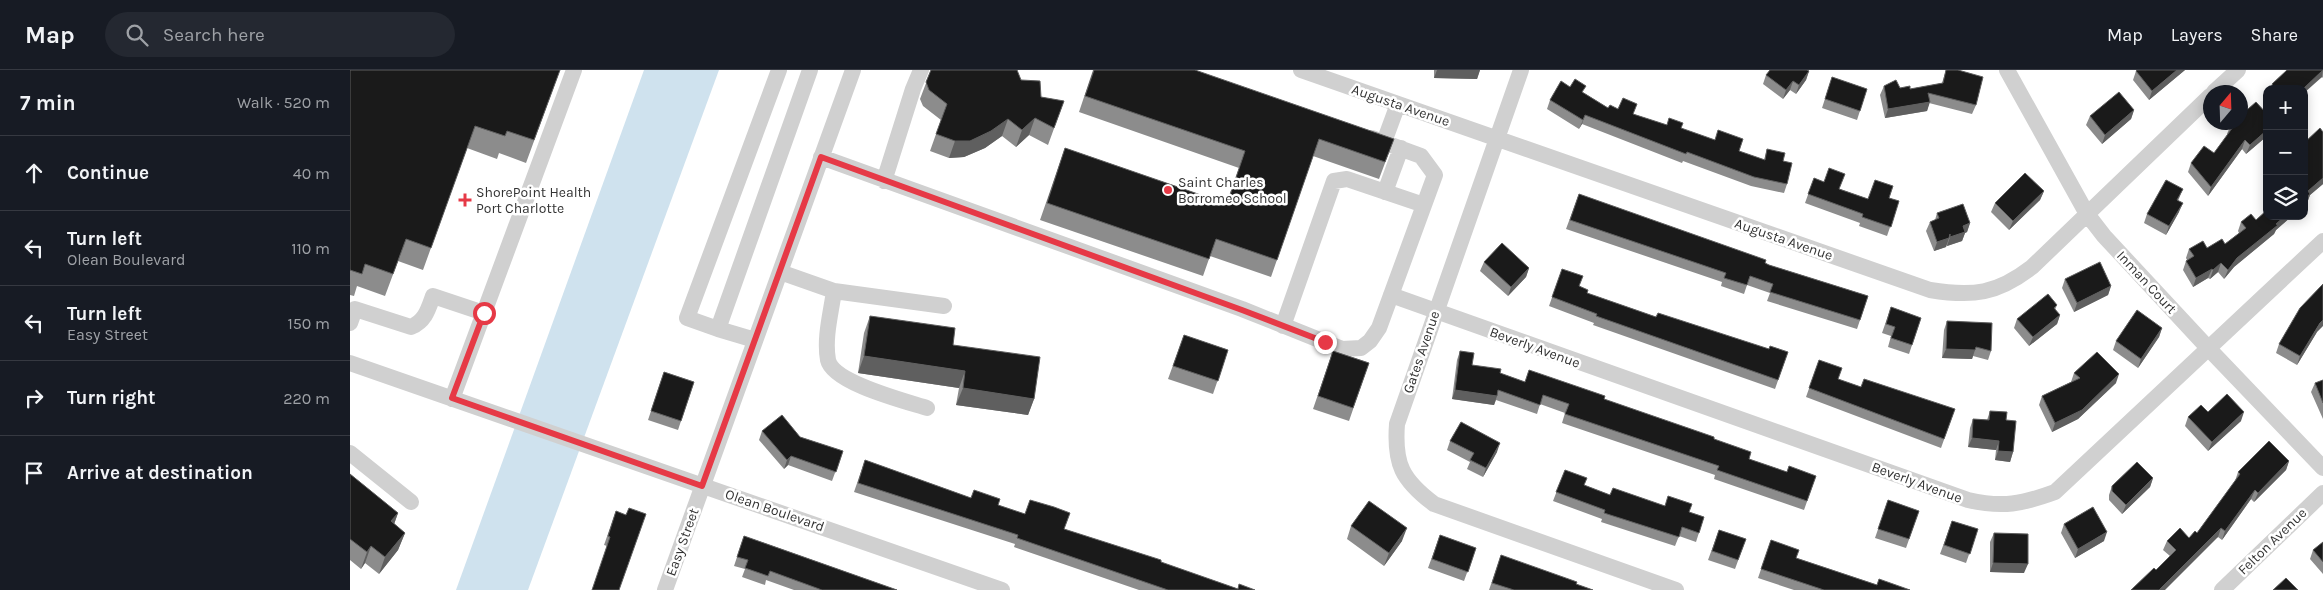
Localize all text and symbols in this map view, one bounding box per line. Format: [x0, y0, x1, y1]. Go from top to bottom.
search box [105, 12, 455, 57]
text: Map [25, 21, 75, 49]
icon: search [123, 21, 151, 49]
text: Search here [163, 24, 265, 46]
text: Map [2107, 24, 2143, 46]
text: Layers [2171, 24, 2223, 46]
text: Share [2251, 24, 2298, 46]
street label: Augusta Avenue [1350, 81, 1452, 130]
north arrow [2203, 85, 2248, 130]
map controls [2263, 85, 2308, 220]
button: + [2263, 85, 2308, 130]
text: 7 min [20, 91, 76, 115]
text: Walk · 520 m [237, 93, 330, 112]
button: − [2263, 130, 2308, 175]
icon: ahead [20, 159, 48, 187]
text: Continue [67, 162, 149, 184]
text: 40 m [293, 164, 330, 183]
place label: Saint Charles Borromeo School [1178, 174, 1287, 207]
button: layers [2263, 175, 2308, 220]
place label: ShorePoint Health Port Charlotte [476, 184, 591, 217]
marker: Saint Charles Borromeo School [1162, 184, 1174, 196]
marker: ShorePoint Health Port Charlotte [458, 193, 472, 207]
street label: Augusta Avenue [1733, 215, 1835, 264]
text: Turn left [67, 228, 142, 250]
icon: left [20, 234, 48, 262]
text: 110 m [291, 239, 330, 258]
street label: Inman Court [2113, 247, 2180, 317]
text: Olean Boulevard [67, 250, 185, 269]
route start [473, 302, 496, 325]
text: Turn left [67, 303, 142, 325]
icon: left [20, 309, 48, 337]
street label: Gates Avenue [1399, 309, 1443, 396]
text: 150 m [287, 314, 330, 333]
street label: Beverly Avenue [1487, 323, 1582, 372]
text: Easy Street [67, 325, 148, 344]
route end [1314, 331, 1337, 354]
icon: right [20, 384, 48, 412]
text: Turn right [67, 387, 156, 409]
text: 220 m [283, 389, 330, 408]
street label: Beverly Avenue [1869, 458, 1964, 507]
icon: arrive [20, 459, 48, 487]
text: Arrive at destination [67, 462, 253, 484]
street label: Olean Boulevard [723, 486, 827, 535]
street label: Felton Avenue [2234, 504, 2310, 578]
street label: Easy Street [662, 506, 703, 578]

